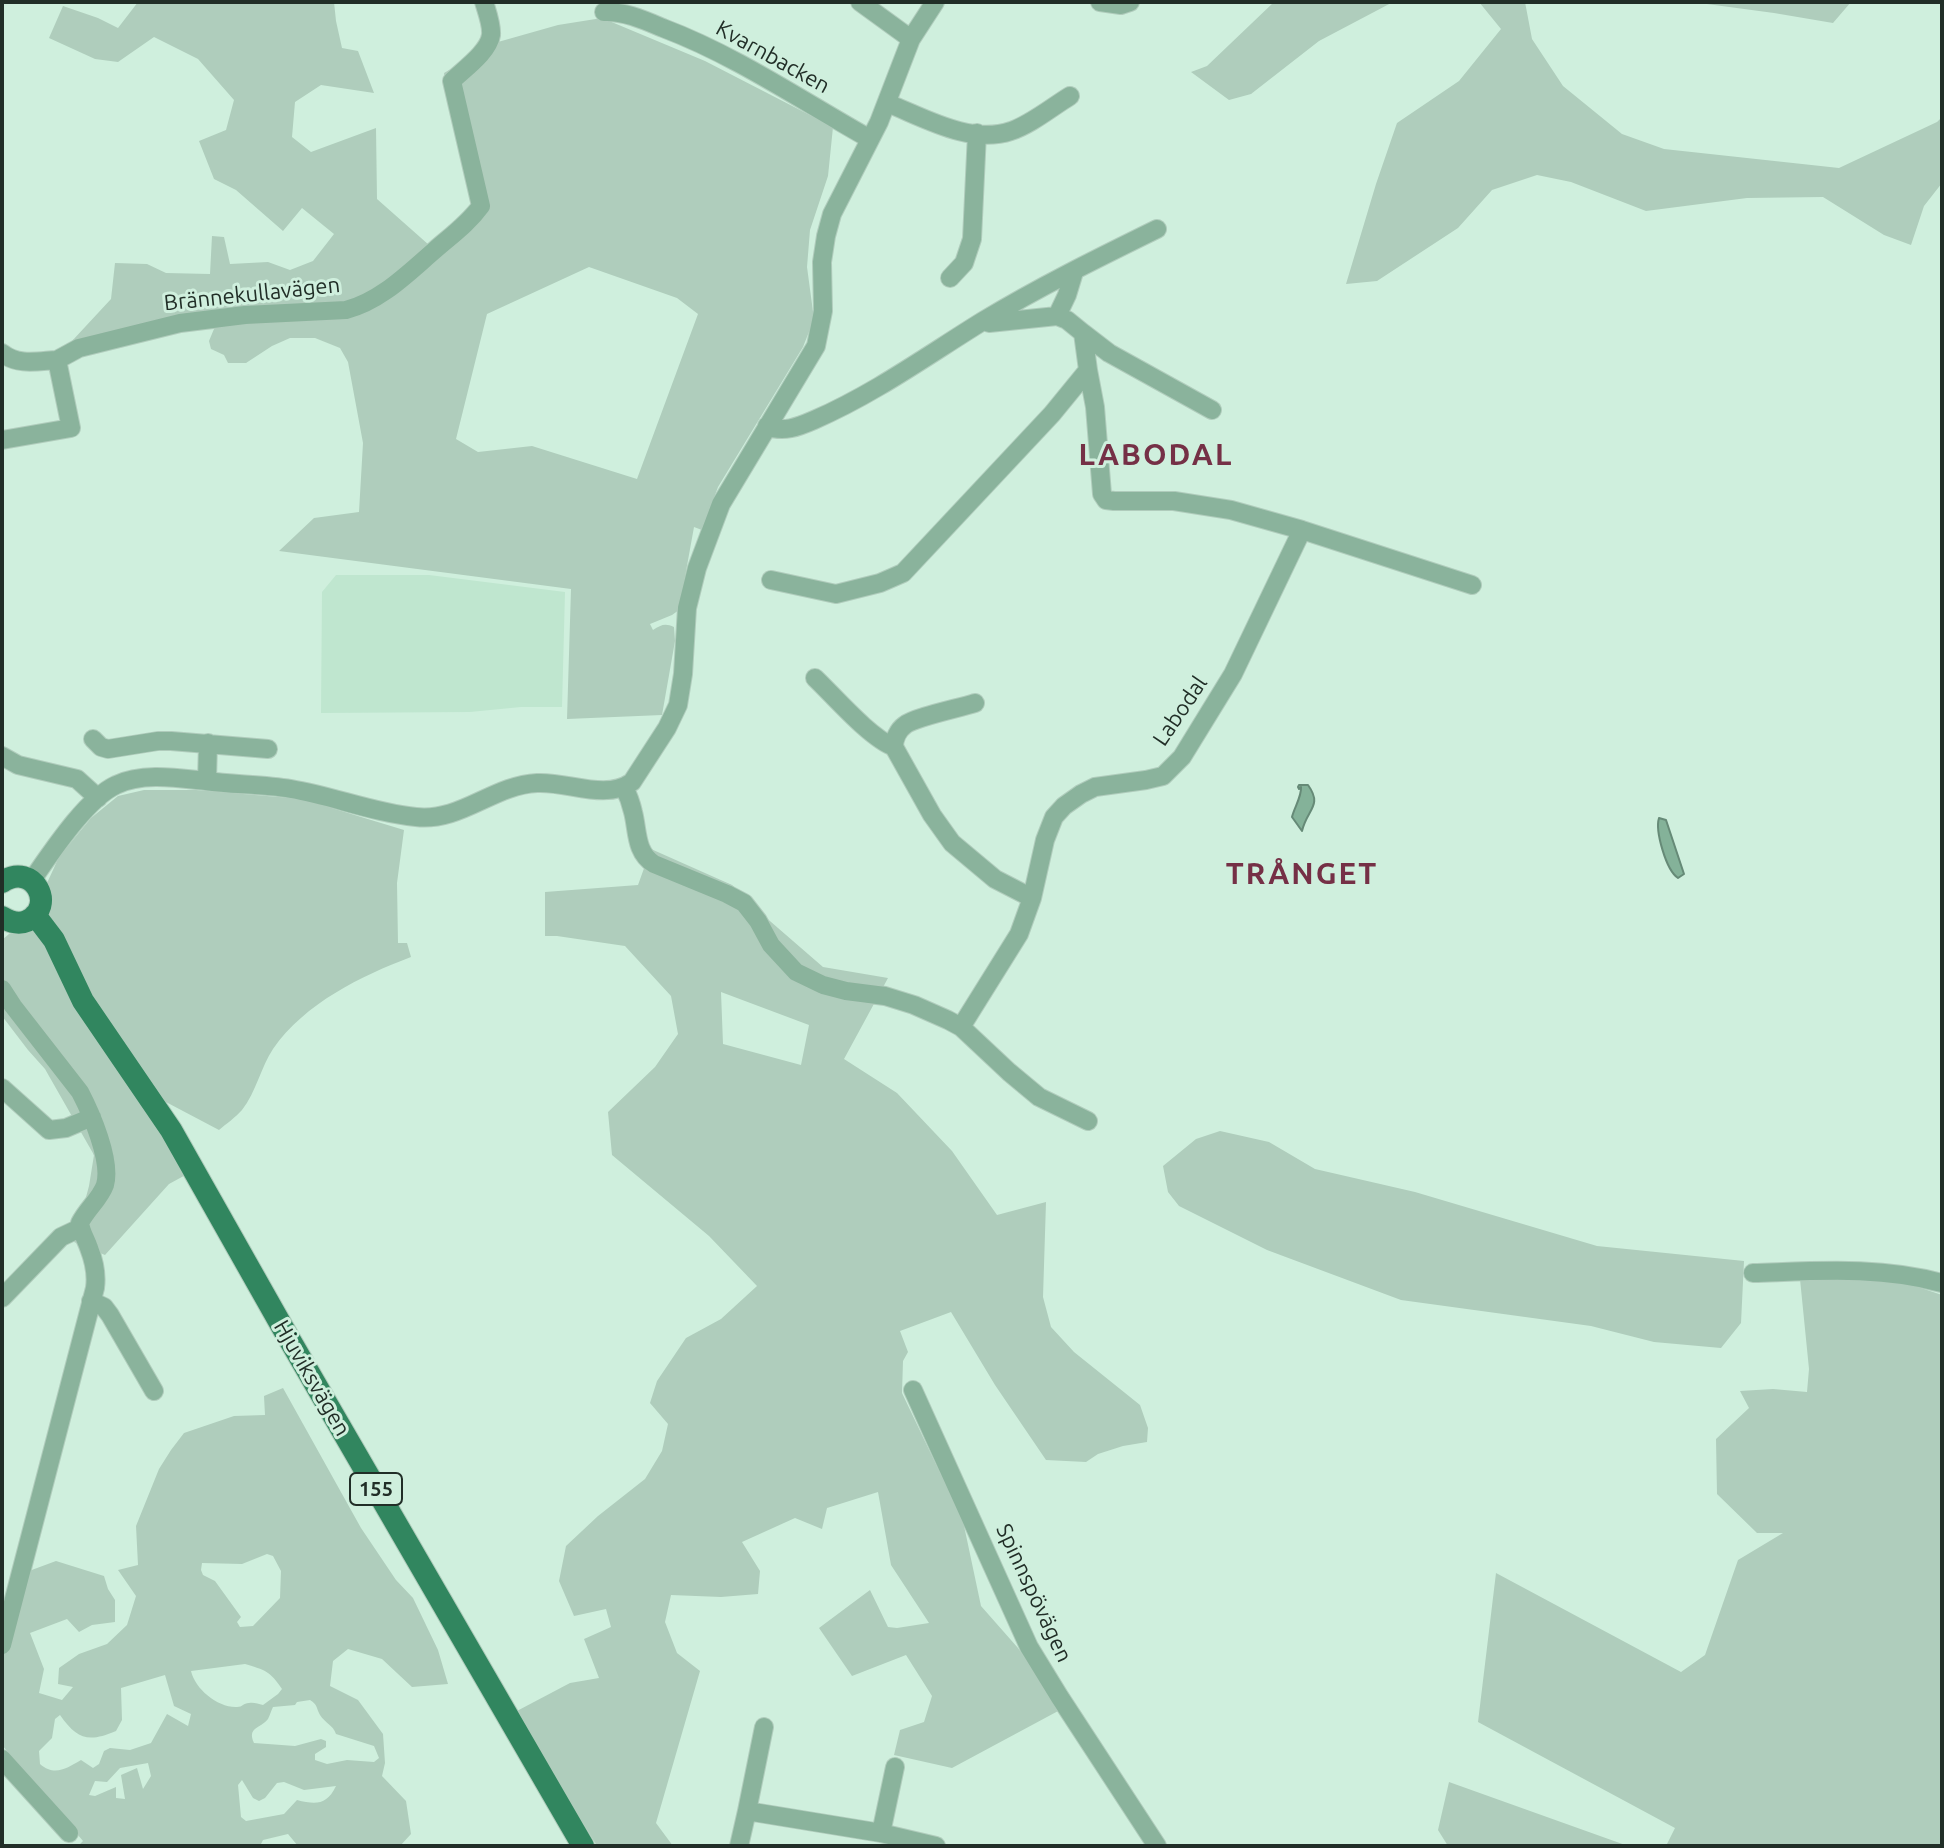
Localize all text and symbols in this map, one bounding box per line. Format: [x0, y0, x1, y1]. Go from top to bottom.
street label: Kvarnbacken [711, 15, 835, 99]
street label: Brännekullavägen [163, 272, 341, 316]
district label: LABODAL [1079, 437, 1233, 473]
street label: Labodal [1147, 671, 1213, 751]
district label: TRÅNGET [1226, 856, 1378, 892]
street label: Hjuviksvägen [268, 1315, 356, 1441]
road number: 155 [350, 1473, 402, 1505]
street label: Spinnspövägen [990, 1520, 1078, 1666]

